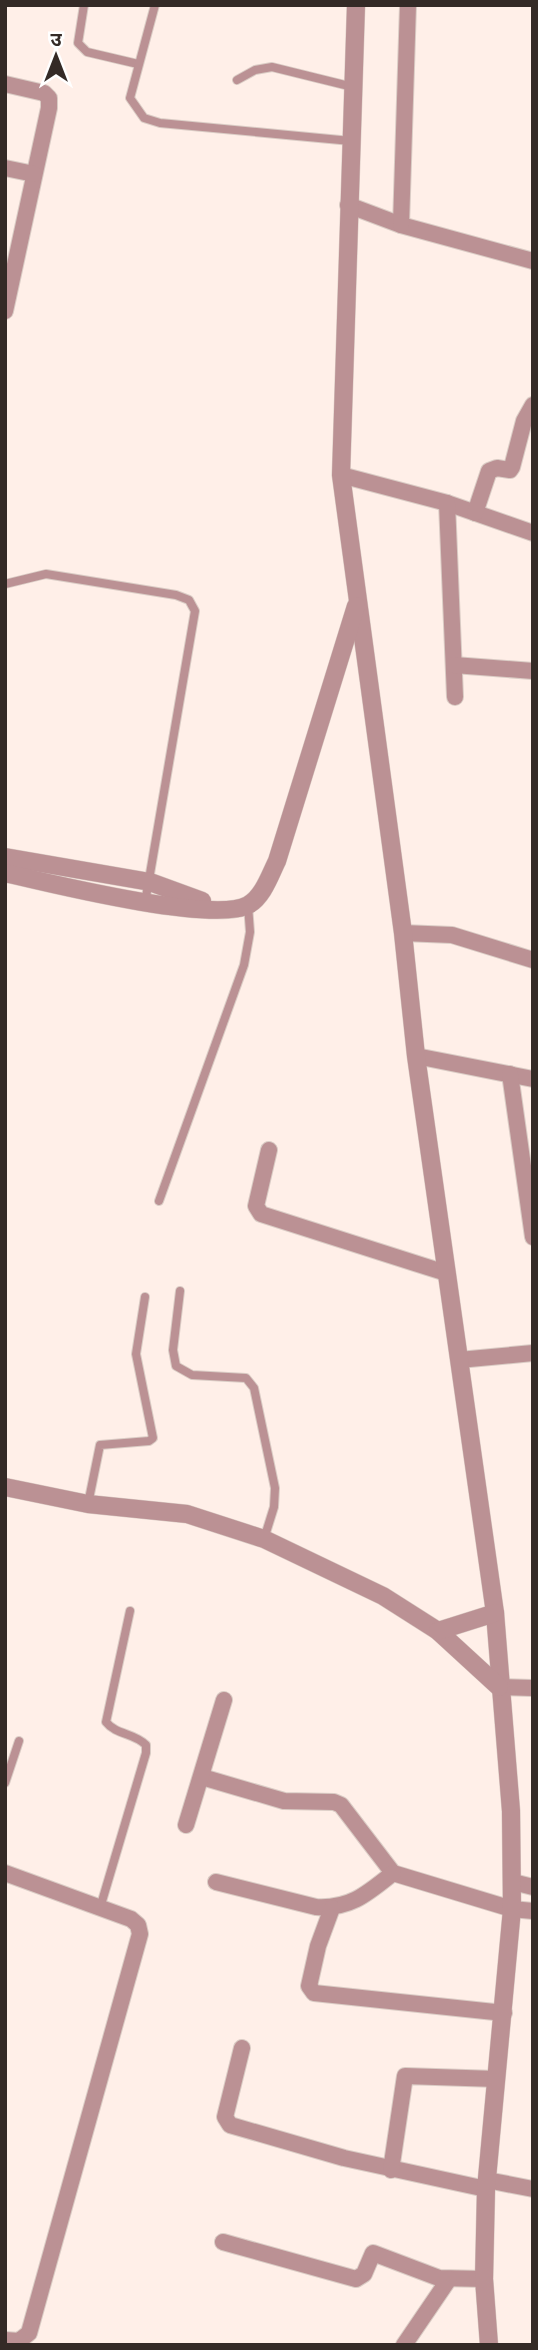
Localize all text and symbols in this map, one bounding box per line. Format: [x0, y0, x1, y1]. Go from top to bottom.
north arrow [21, 21, 91, 91]
text: उ [50, 27, 62, 51]

